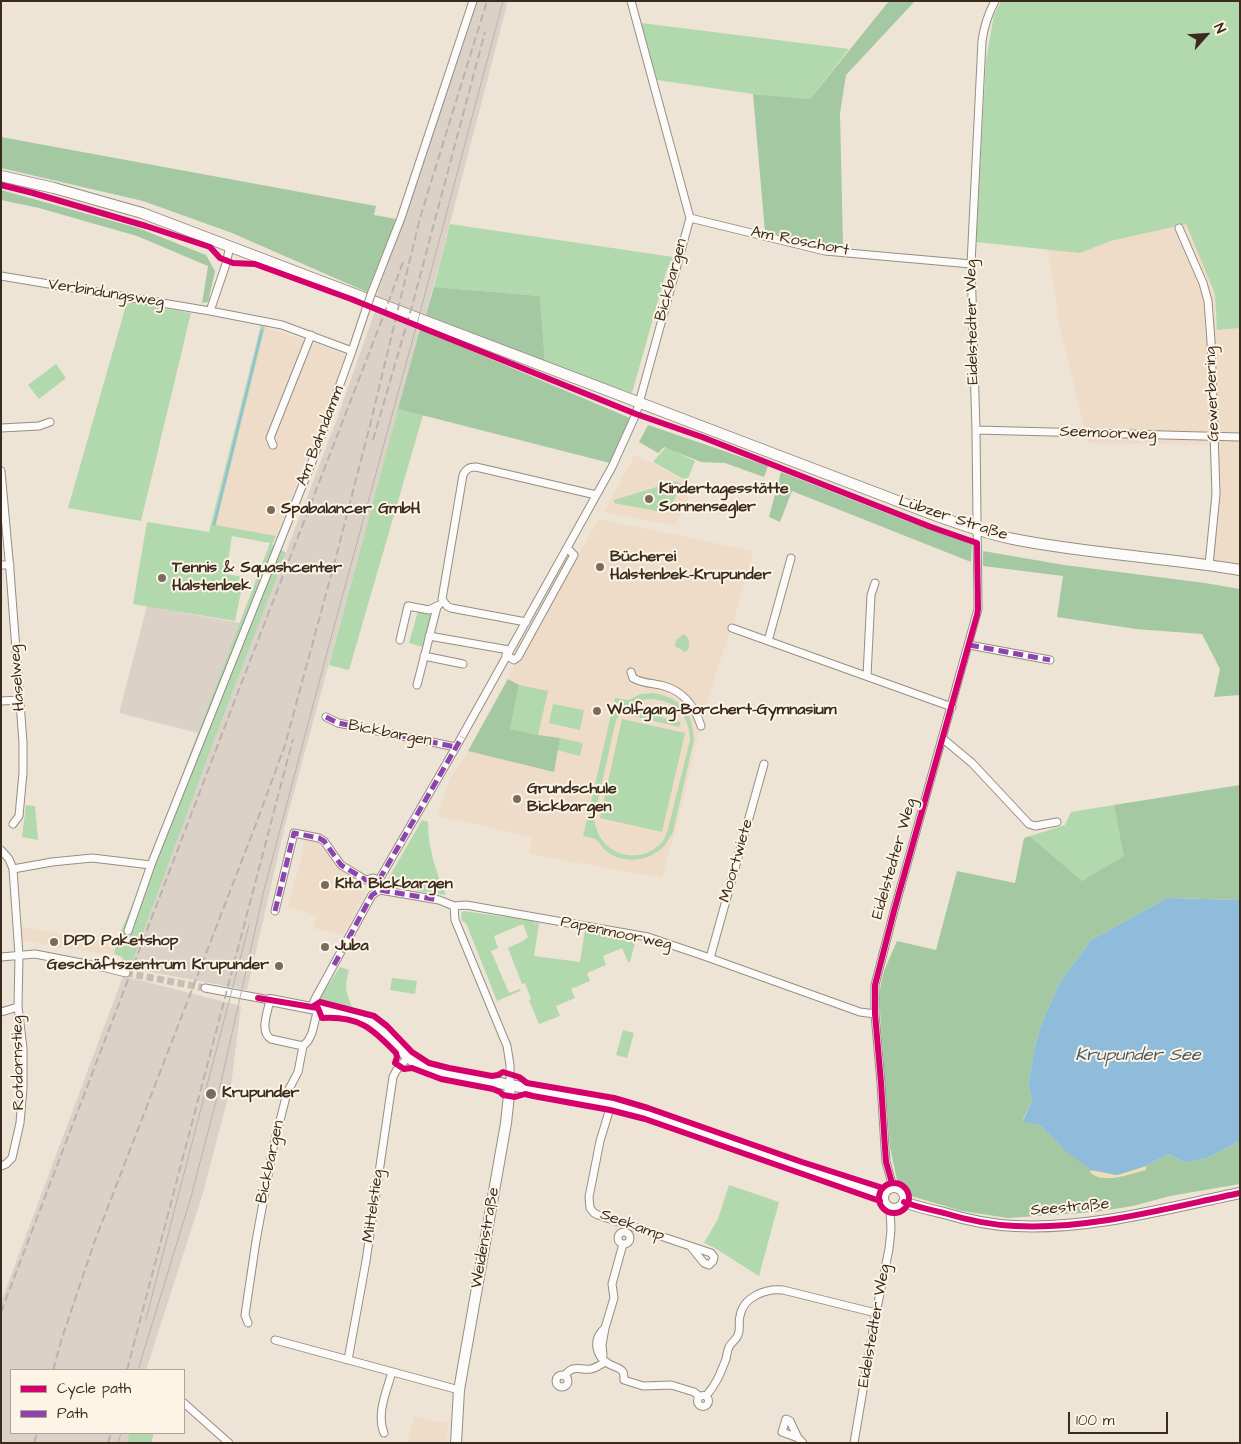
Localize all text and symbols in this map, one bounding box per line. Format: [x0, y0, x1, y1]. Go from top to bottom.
north arrow [1181, 10, 1231, 60]
text: N [1209, 20, 1230, 37]
street label: Am Roschort [749, 223, 851, 261]
street label: Bickbargen [652, 237, 692, 323]
street label: Eidelstedter Weg [962, 259, 984, 385]
street label: Verbindungsweg [47, 275, 165, 313]
street label: Gewerbering [1202, 346, 1224, 442]
street label: Am Bahndamm [293, 383, 349, 489]
street label: Seemoorweg [1059, 423, 1157, 445]
place label: Kindertagesstätte Sonnensegler [659, 480, 789, 518]
street label: Lübzer Straße [896, 492, 1010, 546]
marker: Kindertagesstätte Sonnensegler [643, 493, 655, 505]
place label: Spabalancer GmbH [281, 500, 420, 520]
marker: Spabalancer GmbH [265, 504, 277, 516]
place label: Bücherei Halstenbek-Krupunder [610, 548, 771, 586]
place label: Tennis & Squashcenter Halstenbek [172, 559, 342, 597]
marker: Bücherei Halstenbek-Krupunder [594, 561, 606, 573]
marker: Tennis & Squashcenter Halstenbek [156, 572, 168, 584]
street label: Haselweg [6, 644, 30, 712]
place label: Wolfgang-Borchert-Gymnasium [607, 701, 836, 721]
marker: Wolfgang-Borchert-Gymnasium [591, 705, 603, 717]
street label: Bickbargen [347, 717, 433, 751]
place label: Grundschule Bickbargen [527, 780, 617, 818]
marker: Grundschule Bickbargen [511, 793, 523, 805]
street label: Eidelstedter Weg [869, 796, 921, 922]
street label: Moortwiete [716, 817, 758, 905]
place label: Kita Bickbargen [335, 875, 453, 895]
marker: Kita Bickbargen [319, 879, 331, 891]
street label: Papenmoorweg [559, 913, 673, 955]
place label: DPD Paketshop [64, 932, 179, 952]
marker: DPD Paketshop [48, 936, 60, 948]
place label: Juba [335, 937, 369, 957]
marker: Juba [319, 941, 331, 953]
place label: Geschäftszentrum Krupunder [47, 956, 269, 976]
marker: Geschäftszentrum Krupunder [273, 960, 285, 972]
street label: Rotdornstieg [9, 1015, 29, 1111]
water label: Krupunder See [1075, 1045, 1201, 1067]
place label: Krupunder [222, 1084, 299, 1104]
marker: Krupunder [204, 1087, 218, 1101]
street label: Bickbargen [253, 1119, 289, 1205]
street label: Mittelstieg [359, 1168, 389, 1244]
street label: Weidenstraße [468, 1186, 504, 1290]
street label: Seestraße [1030, 1195, 1110, 1221]
street label: Seekamp [597, 1206, 667, 1246]
street label: Eidelstedter Weg [855, 1263, 895, 1389]
legend [10, 1369, 185, 1434]
text: Cycle path [57, 1378, 131, 1399]
scale bar [1071, 1402, 1171, 1434]
text: Path [57, 1403, 88, 1424]
text: 100 m [1076, 1410, 1115, 1431]

